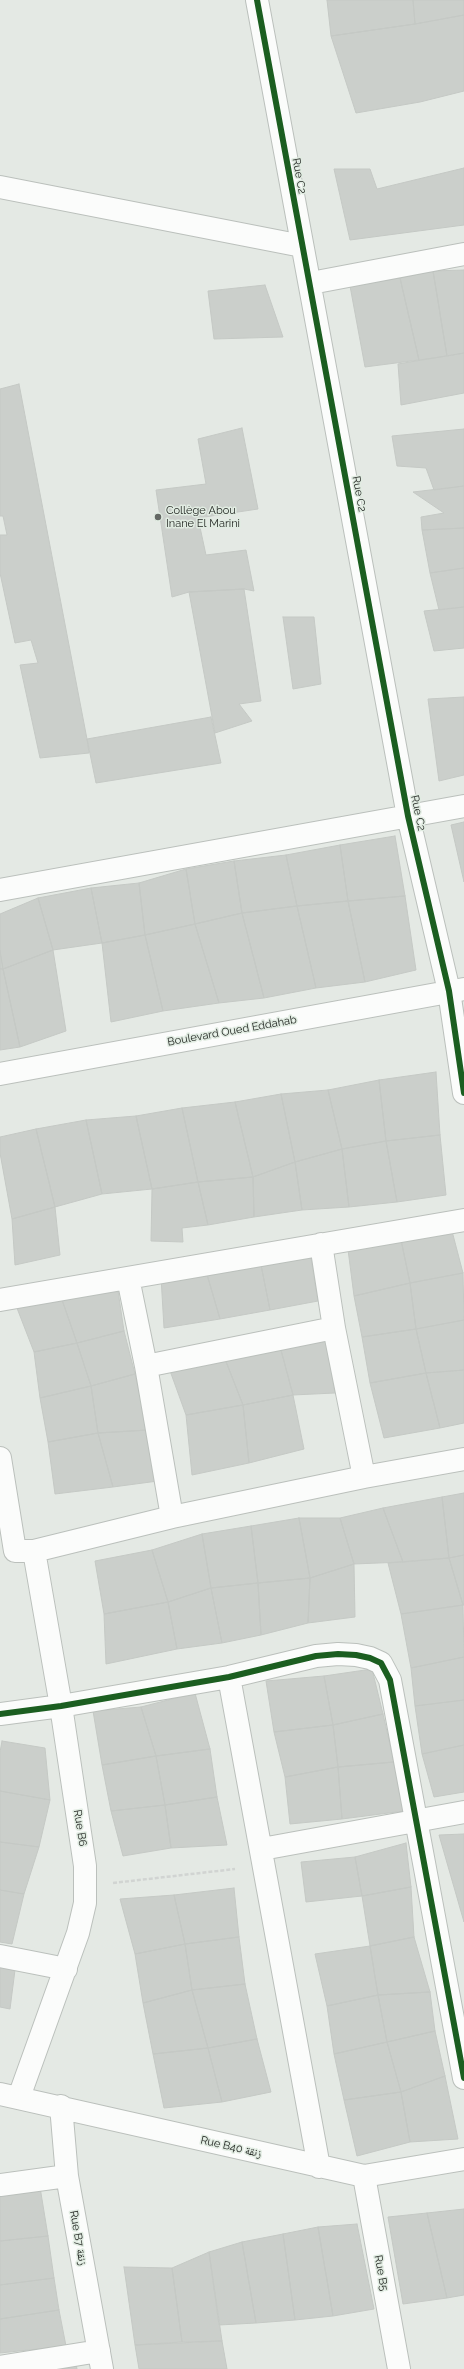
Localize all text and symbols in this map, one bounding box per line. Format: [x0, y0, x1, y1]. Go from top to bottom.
street label: Rue C2 [289, 157, 309, 195]
street label: Rue C2 [349, 475, 369, 513]
place label: Collège Abou Inane El Marini [166, 504, 240, 530]
marker: Collège Abou Inane El Marini [153, 512, 163, 522]
street label: Rue C2 [408, 794, 428, 832]
street label: Boulevard Oued Eddahab [166, 1013, 298, 1049]
street label: Rue B6 [71, 1809, 89, 1847]
street label: Rue B40 زنقة [199, 2134, 263, 2160]
street label: Rue B7 زنقة [67, 2210, 89, 2266]
street label: Rue B5 [371, 2254, 391, 2292]

